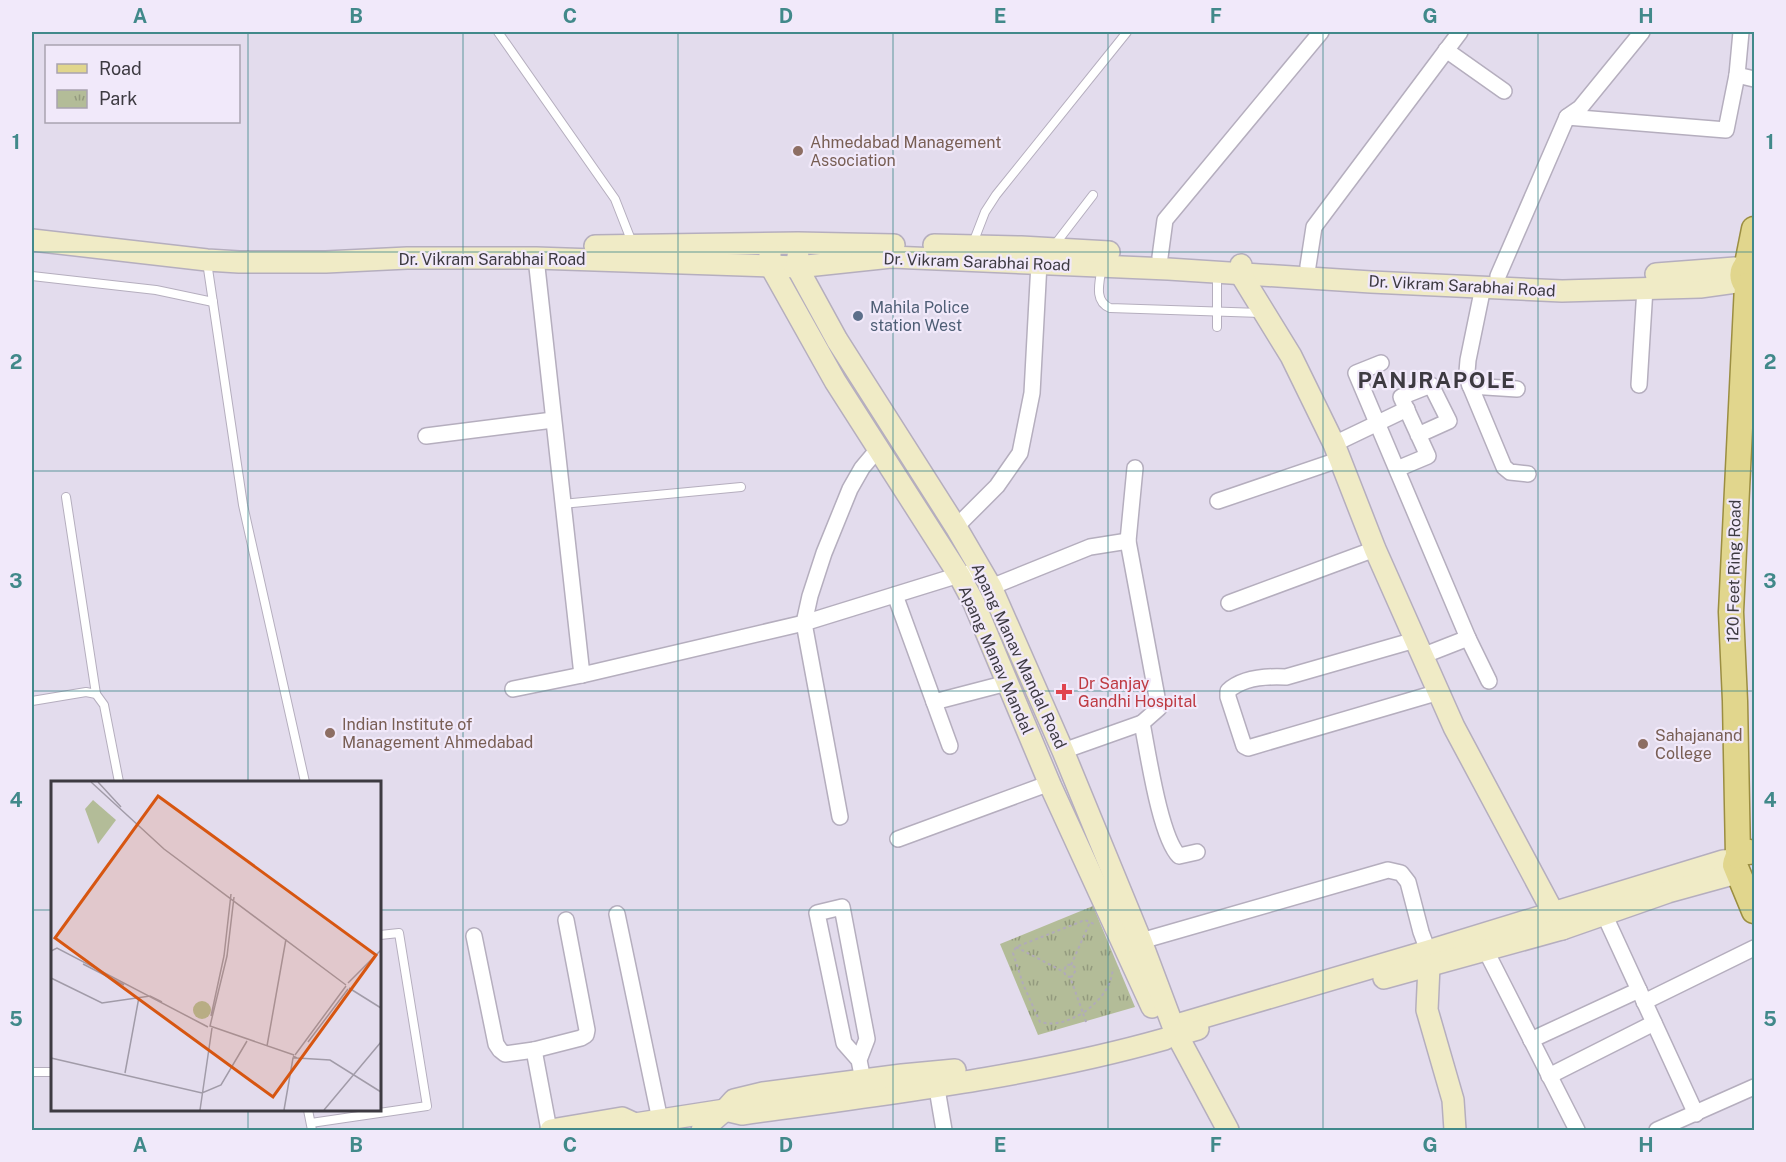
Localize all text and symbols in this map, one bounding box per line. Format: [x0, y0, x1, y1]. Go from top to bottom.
text: A [133, 4, 147, 28]
text: B [349, 4, 363, 28]
text: C [563, 4, 577, 28]
text: D [779, 4, 793, 28]
text: E [994, 4, 1006, 28]
text: F [1210, 4, 1222, 28]
text: G [1422, 4, 1438, 28]
text: H [1638, 4, 1654, 28]
legend [45, 45, 240, 123]
text: Road [99, 58, 142, 79]
text: Park [99, 88, 137, 109]
text: 1 [12, 130, 20, 154]
text: 1 [1766, 130, 1774, 154]
place label: Ahmedabad Management Association [810, 133, 1001, 170]
marker: Ahmedabad Management Association [791, 144, 805, 158]
street label: Dr. Vikram Sarabhai Road [883, 249, 1071, 275]
street label: Dr. Vikram Sarabhai Road [398, 250, 586, 269]
street label: Dr. Vikram Sarabhai Road [1368, 272, 1556, 300]
place label: Mahila Police station West [870, 298, 969, 335]
marker: Mahila Police station West [851, 309, 865, 323]
text: 2 [10, 350, 22, 374]
text: 2 [1764, 350, 1776, 374]
district label: PANJRAPOLE [1357, 367, 1517, 393]
street label: 120 Feet Ring Road [1723, 500, 1745, 642]
street label: Apang Manav Mandal Road [967, 560, 1071, 752]
text: 3 [9, 569, 23, 593]
text: 3 [1763, 569, 1777, 593]
street label: Apang Manav Mandal [955, 583, 1037, 737]
place label: Dr Sanjay Gandhi Hospital [1078, 674, 1197, 711]
marker: Dr Sanjay Gandhi Hospital [1055, 683, 1073, 701]
place label: Indian Institute of Management Ahmedabad [342, 715, 533, 752]
marker: Indian Institute of Management Ahmedabad [323, 726, 337, 740]
place label: Sahajanand College [1655, 726, 1742, 763]
marker: Sahajanand College [1636, 737, 1650, 751]
inset map [51, 781, 381, 1111]
text: 4 [9, 788, 23, 812]
text: 4 [1763, 788, 1777, 812]
text: 5 [9, 1007, 23, 1031]
text: 5 [1763, 1007, 1777, 1031]
text: A [133, 1133, 147, 1157]
text: B [349, 1133, 363, 1157]
text: C [563, 1133, 577, 1157]
text: D [779, 1133, 793, 1157]
text: E [994, 1133, 1006, 1157]
text: F [1210, 1133, 1222, 1157]
text: G [1422, 1133, 1438, 1157]
text: H [1638, 1133, 1654, 1157]

